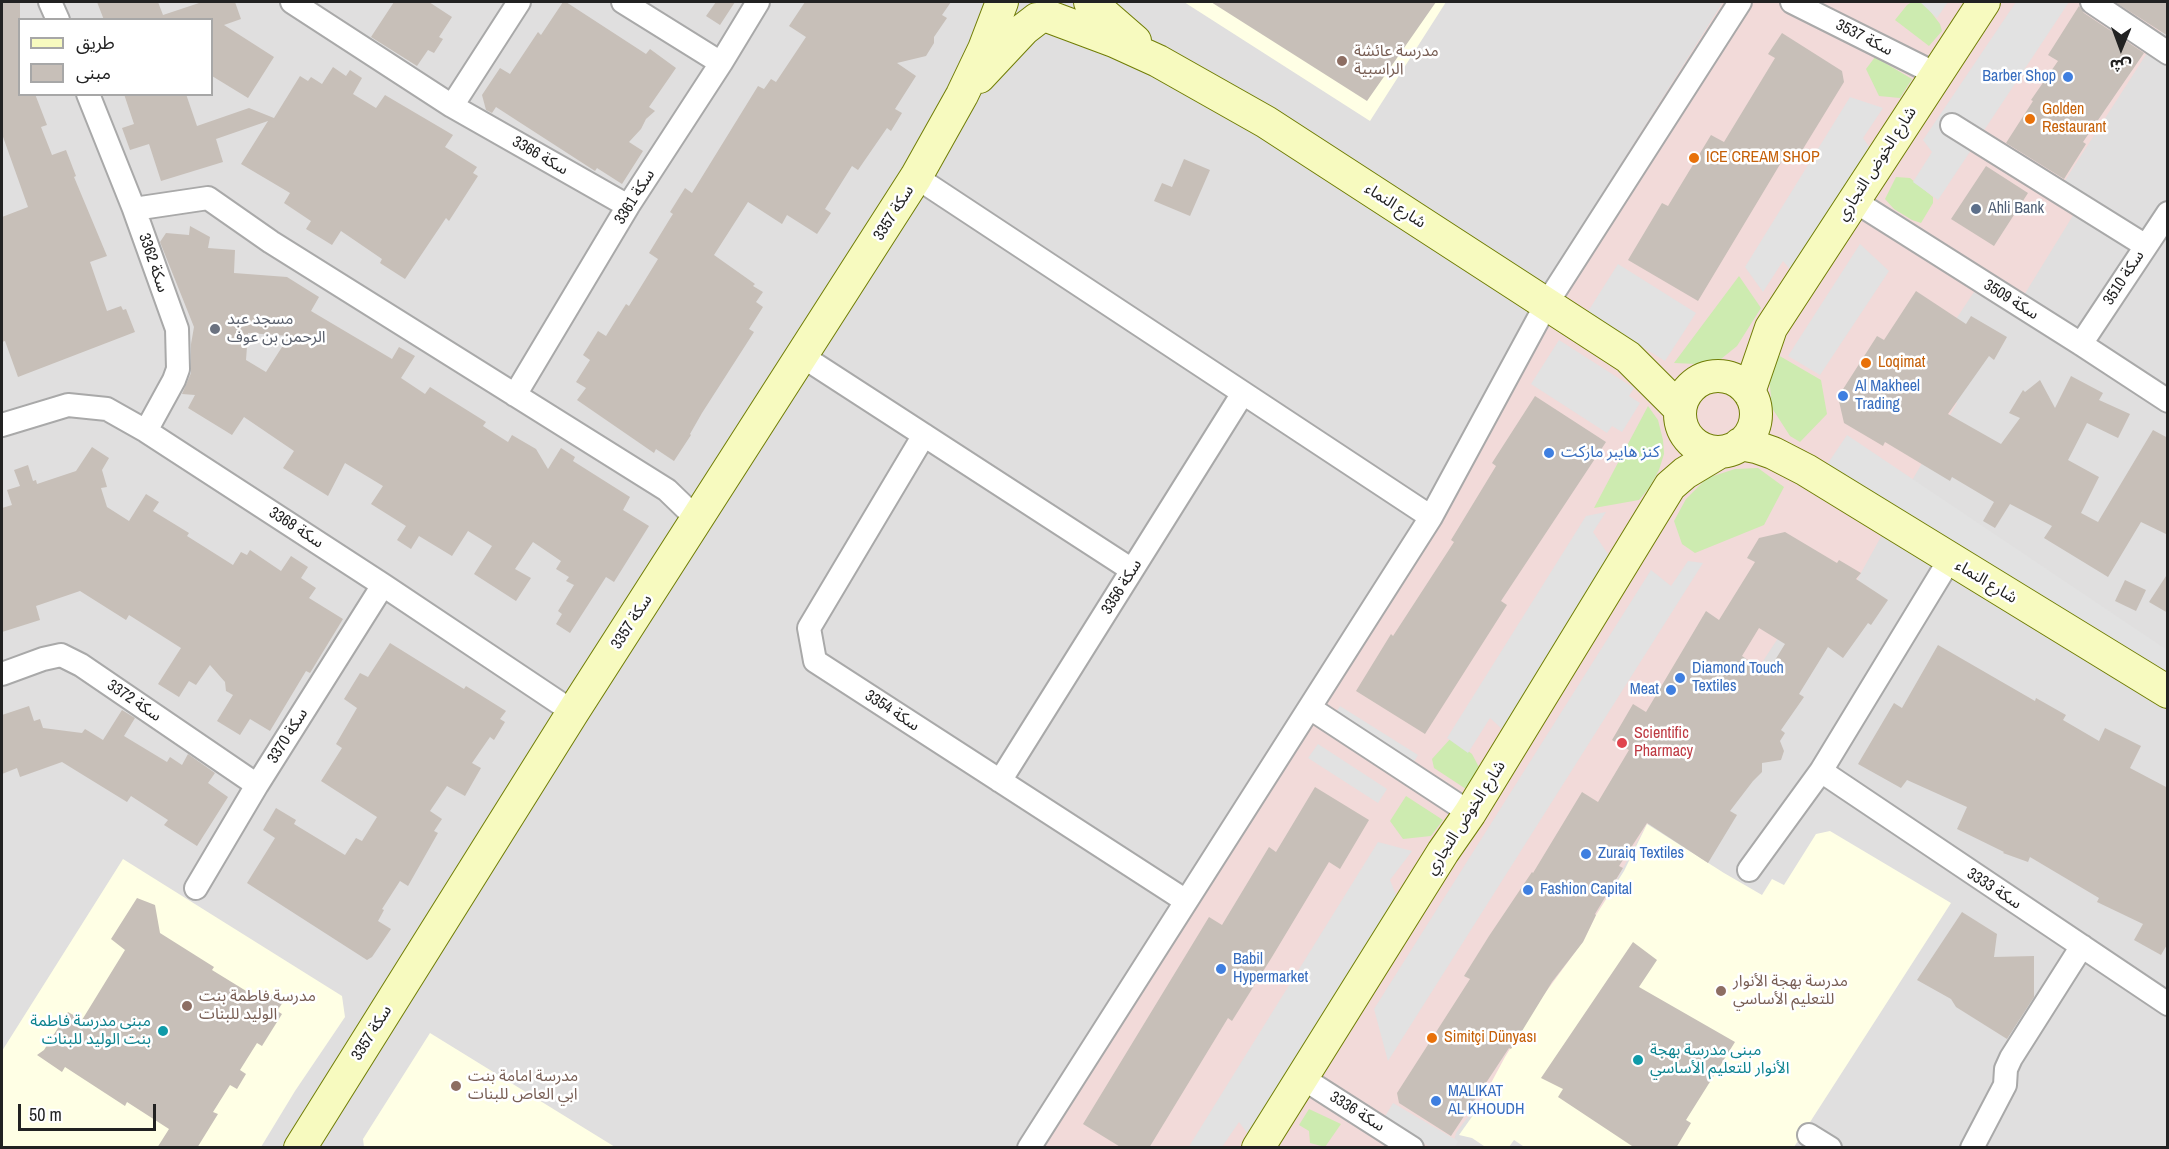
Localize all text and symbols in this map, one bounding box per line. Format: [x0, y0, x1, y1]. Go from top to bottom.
street label: سكة 3537 [1832, 16, 1896, 60]
legend [18, 18, 213, 96]
north arrow [2091, 18, 2151, 78]
text: طريق [76, 30, 115, 55]
place label: مدرسة عائشة الراسبية [1354, 42, 1439, 80]
marker: مدرسة عائشة الراسبية [1335, 54, 1349, 68]
text: ش [2110, 55, 2132, 77]
text: مبنى [76, 60, 111, 85]
place label: Barber Shop [1982, 67, 2056, 87]
marker: Barber Shop [2061, 70, 2075, 84]
place label: Golden Restaurant [2042, 100, 2106, 138]
street label: شارع الخوض التجاري [1833, 103, 1921, 225]
marker: Golden Restaurant [2023, 112, 2037, 126]
street label: سكة 3366 [509, 132, 571, 180]
place label: ICE CREAM SHOP [1706, 148, 1820, 168]
marker: ICE CREAM SHOP [1687, 151, 1701, 165]
street label: سكة 3361 [611, 166, 659, 228]
street label: شارع النماء [1361, 179, 1429, 233]
street label: سكة 3357 [870, 182, 918, 244]
place label: Ahli Bank [1988, 199, 2044, 219]
marker: Ahli Bank [1969, 202, 1983, 216]
street label: سكة 3362 [134, 231, 172, 295]
street label: سكة 3510 [2099, 247, 2149, 309]
street label: سكة 3509 [1980, 276, 2042, 324]
place label: مسجد عبد الرحمن بن عوف [227, 310, 326, 348]
marker: مسجد عبد الرحمن بن عوف [208, 322, 222, 336]
place label: Loqimat [1878, 353, 1925, 373]
marker: Loqimat [1859, 356, 1873, 370]
place label: Al Makheel Trading [1855, 377, 1920, 415]
marker: Al Makheel Trading [1836, 389, 1850, 403]
place label: كنز هايبر ماركت [1561, 443, 1660, 463]
marker: كنز هايبر ماركت [1542, 446, 1556, 460]
street label: سكة 3368 [265, 503, 327, 553]
street label: سكة 3356 [1098, 556, 1146, 618]
street label: شارع النماء [1952, 556, 2020, 608]
street label: سكة 3357 [607, 591, 657, 653]
place label: Diamond Touch Textiles [1692, 659, 1784, 697]
marker: Diamond Touch Textiles [1673, 671, 1687, 685]
street label: سكة 3372 [103, 676, 165, 726]
place label: Meat [1630, 680, 1659, 700]
marker: Meat [1664, 683, 1678, 697]
street label: سكة 3354 [861, 686, 923, 736]
street label: سكة 3370 [264, 705, 312, 767]
place label: Scientific Pharmacy [1634, 724, 1693, 762]
marker: Scientific Pharmacy [1615, 736, 1629, 750]
street label: شارع الخوض التجاري [1422, 757, 1510, 879]
place label: Zuraiq Textiles [1598, 844, 1684, 864]
marker: Zuraiq Textiles [1579, 847, 1593, 861]
street label: سكة 3333 [1963, 864, 2025, 914]
place label: Fashion Capital [1540, 880, 1632, 900]
marker: Fashion Capital [1521, 883, 1535, 897]
place label: Babil Hypermarket [1233, 950, 1308, 988]
marker: Babil Hypermarket [1214, 962, 1228, 976]
place label: مدرسة بهجة الأنوار للتعليم الأساسي [1733, 972, 1848, 1010]
marker: مدرسة بهجة الأنوار للتعليم الأساسي [1714, 984, 1728, 998]
place label: مدرسة فاطمة بنت الوليد للبنات [199, 987, 316, 1025]
marker: مدرسة فاطمة بنت الوليد للبنات [180, 999, 194, 1013]
street label: سكة 3357 [348, 1002, 396, 1064]
place label: مبنى مدرسة فاطمة بنت الوليد للبنات [30, 1012, 151, 1050]
marker: مبنى مدرسة فاطمة بنت الوليد للبنات [156, 1024, 170, 1038]
place label: Simitçi Dünyası [1444, 1028, 1537, 1048]
marker: Simitçi Dünyası [1425, 1031, 1439, 1045]
place label: مبنى مدرسة بهجة الأنوار للتعليم الأساسي [1650, 1041, 1790, 1079]
marker: مبنى مدرسة بهجة الأنوار للتعليم الأساسي [1631, 1053, 1645, 1067]
place label: مدرسة امامة بنت ابي العاص للبنات [468, 1067, 578, 1105]
marker: مدرسة امامة بنت ابي العاص للبنات [449, 1079, 463, 1093]
place label: MALIKAT AL KHOUDH [1448, 1082, 1525, 1120]
street label: سكة 3336 [1326, 1088, 1388, 1136]
scale bar [21, 1092, 159, 1130]
marker: MALIKAT AL KHOUDH [1429, 1094, 1443, 1108]
text: 50 m [29, 1102, 62, 1127]

